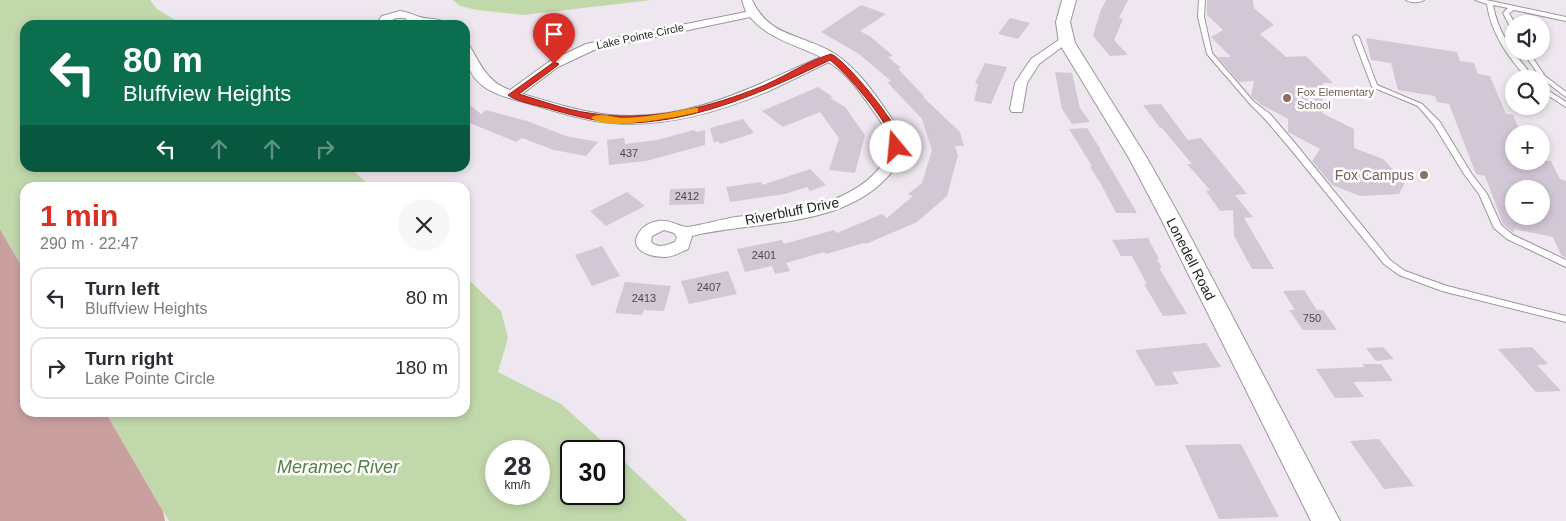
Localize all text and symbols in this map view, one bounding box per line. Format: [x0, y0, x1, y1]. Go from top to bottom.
pin [533, 13, 575, 64]
map controls [1505, 15, 1550, 225]
button: sound [1505, 15, 1550, 60]
icon: arrive [540, 20, 568, 48]
street label: Lake Pointe Circle [595, 21, 685, 51]
icon: left [40, 40, 105, 105]
text: 80 m [123, 40, 203, 79]
button: search [1505, 70, 1550, 115]
text: Bluffview Heights [123, 81, 291, 106]
place label: Fox Elementary School [1297, 86, 1375, 111]
marker: Fox Elementary School [1281, 92, 1293, 104]
position arrow [869, 120, 921, 172]
button: + [1505, 125, 1550, 170]
icon: left [152, 135, 180, 163]
icon: ahead [205, 135, 233, 163]
icon: ahead [258, 135, 286, 163]
icon: right [311, 135, 339, 163]
house number: 437 [620, 147, 638, 159]
place label: Fox Campus [1335, 167, 1414, 183]
marker: Fox Campus [1418, 169, 1430, 181]
button: − [1505, 180, 1550, 225]
house number: 2412 [675, 190, 699, 202]
street label: Riverbluff Drive [744, 194, 841, 228]
text: 1 min [40, 199, 118, 232]
button: close [398, 199, 450, 251]
street label: Lonedell Road [1163, 215, 1219, 303]
text: 290 m · 22:47 [40, 235, 139, 252]
house number: 2401 [752, 249, 776, 261]
text: Turn left [85, 278, 160, 299]
house number: 2407 [697, 281, 721, 293]
icon: left [42, 284, 70, 312]
text: 80 m [406, 287, 448, 308]
house number: 2413 [632, 292, 656, 304]
text: Bluffview Heights [85, 300, 207, 317]
house number: 750 [1303, 312, 1321, 324]
text: Turn right [85, 348, 173, 369]
icon: right [42, 354, 70, 382]
text: 180 m [395, 357, 448, 378]
text: Lake Pointe Circle [85, 370, 215, 387]
speed limit sign: 30 [560, 440, 625, 505]
text: 28 [504, 452, 531, 480]
water label: Meramec River [277, 457, 400, 477]
text: km/h [504, 478, 531, 492]

